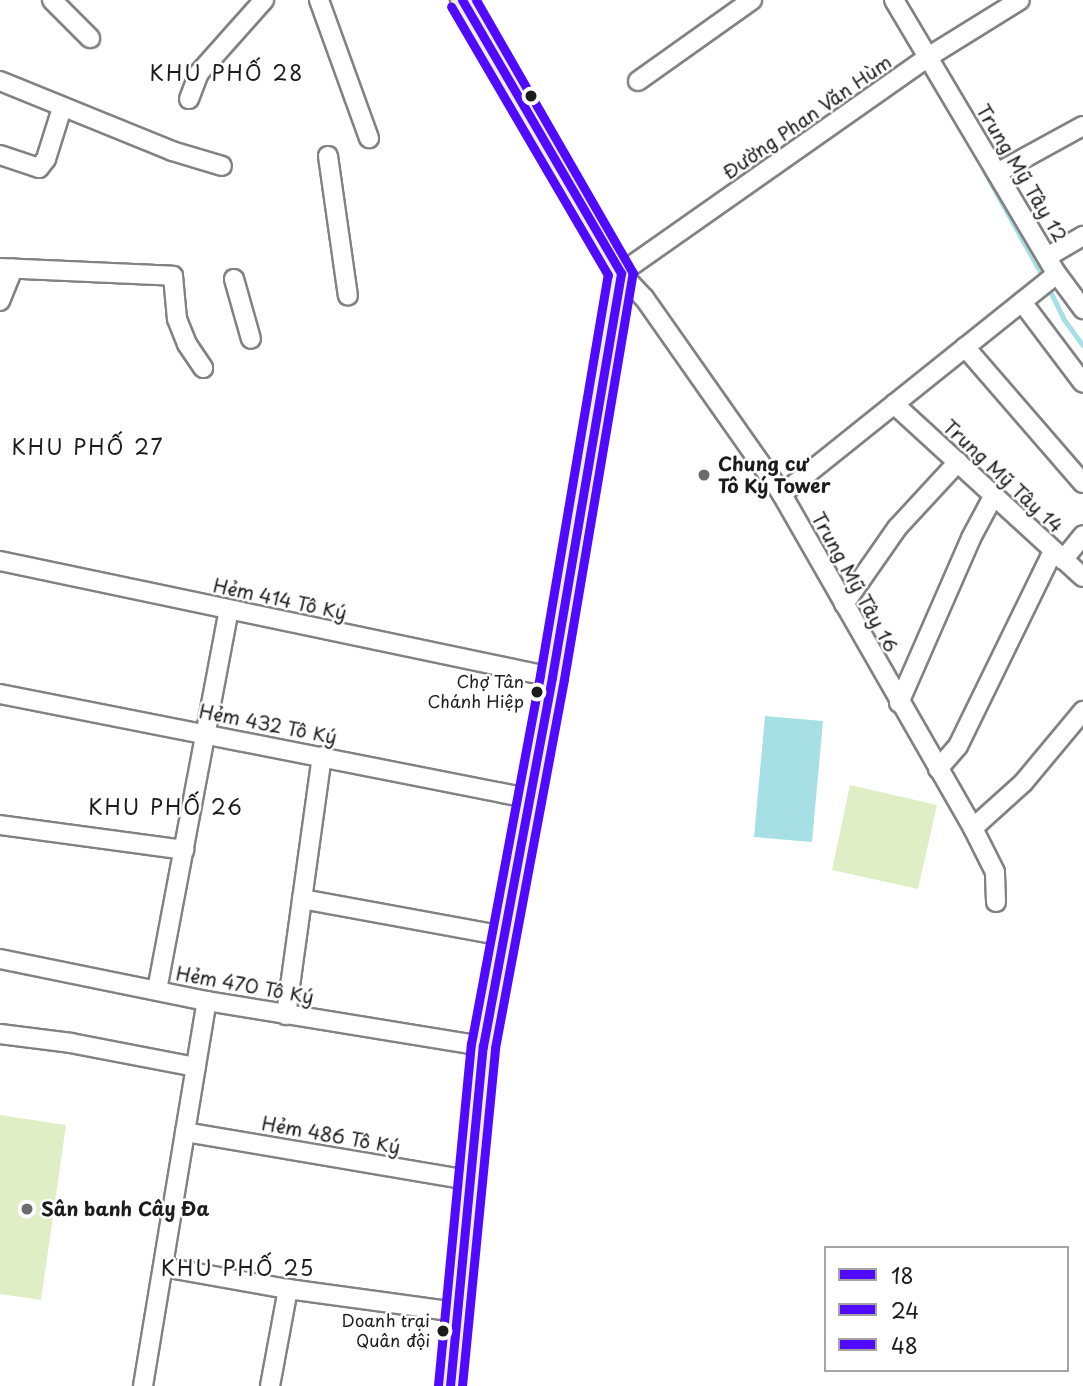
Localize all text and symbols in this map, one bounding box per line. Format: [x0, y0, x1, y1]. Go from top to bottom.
street label: Đường Phan Văn Hùm [718, 50, 896, 184]
district label: KHU PHỐ 28 [151, 59, 303, 85]
unlabelled marker [524, 89, 538, 103]
street label: Trung Mỹ Tây 12 [972, 100, 1072, 246]
street label: Trung Mỹ Tây 14 [938, 415, 1068, 537]
district label: KHU PHỐ 27 [13, 433, 163, 459]
place label: Chung cư Tô Ký Tower [718, 453, 833, 497]
marker: Chung cư Tô Ký Tower [696, 467, 712, 483]
street label: Trung Mỹ Tây 16 [807, 508, 903, 656]
street label: Hẻm 414 Tô Ký [210, 573, 350, 625]
place label: Chợ Tân Chánh Hiệp [428, 672, 524, 712]
marker: Chợ Tân Chánh Hiệp [530, 685, 544, 699]
street label: Hẻm 432 Tô Ký [195, 699, 341, 749]
district label: KHU PHỐ 26 [89, 793, 243, 819]
street label: Hẻm 470 Tô Ký [173, 961, 317, 1009]
street label: Hẻm 486 Tô Ký [259, 1111, 403, 1159]
place label: Sân banh Cây Đa [41, 1198, 209, 1220]
marker: Sân banh Cây Đa [19, 1201, 35, 1217]
legend [824, 1246, 1069, 1372]
district label: KHU PHỐ 25 [162, 1254, 314, 1280]
text: 18 [891, 1259, 914, 1291]
text: 24 [891, 1294, 919, 1326]
place label: Doanh trại Quân đội [342, 1311, 430, 1351]
marker: Doanh trại Quân đội [436, 1324, 450, 1338]
text: 48 [891, 1329, 918, 1361]

